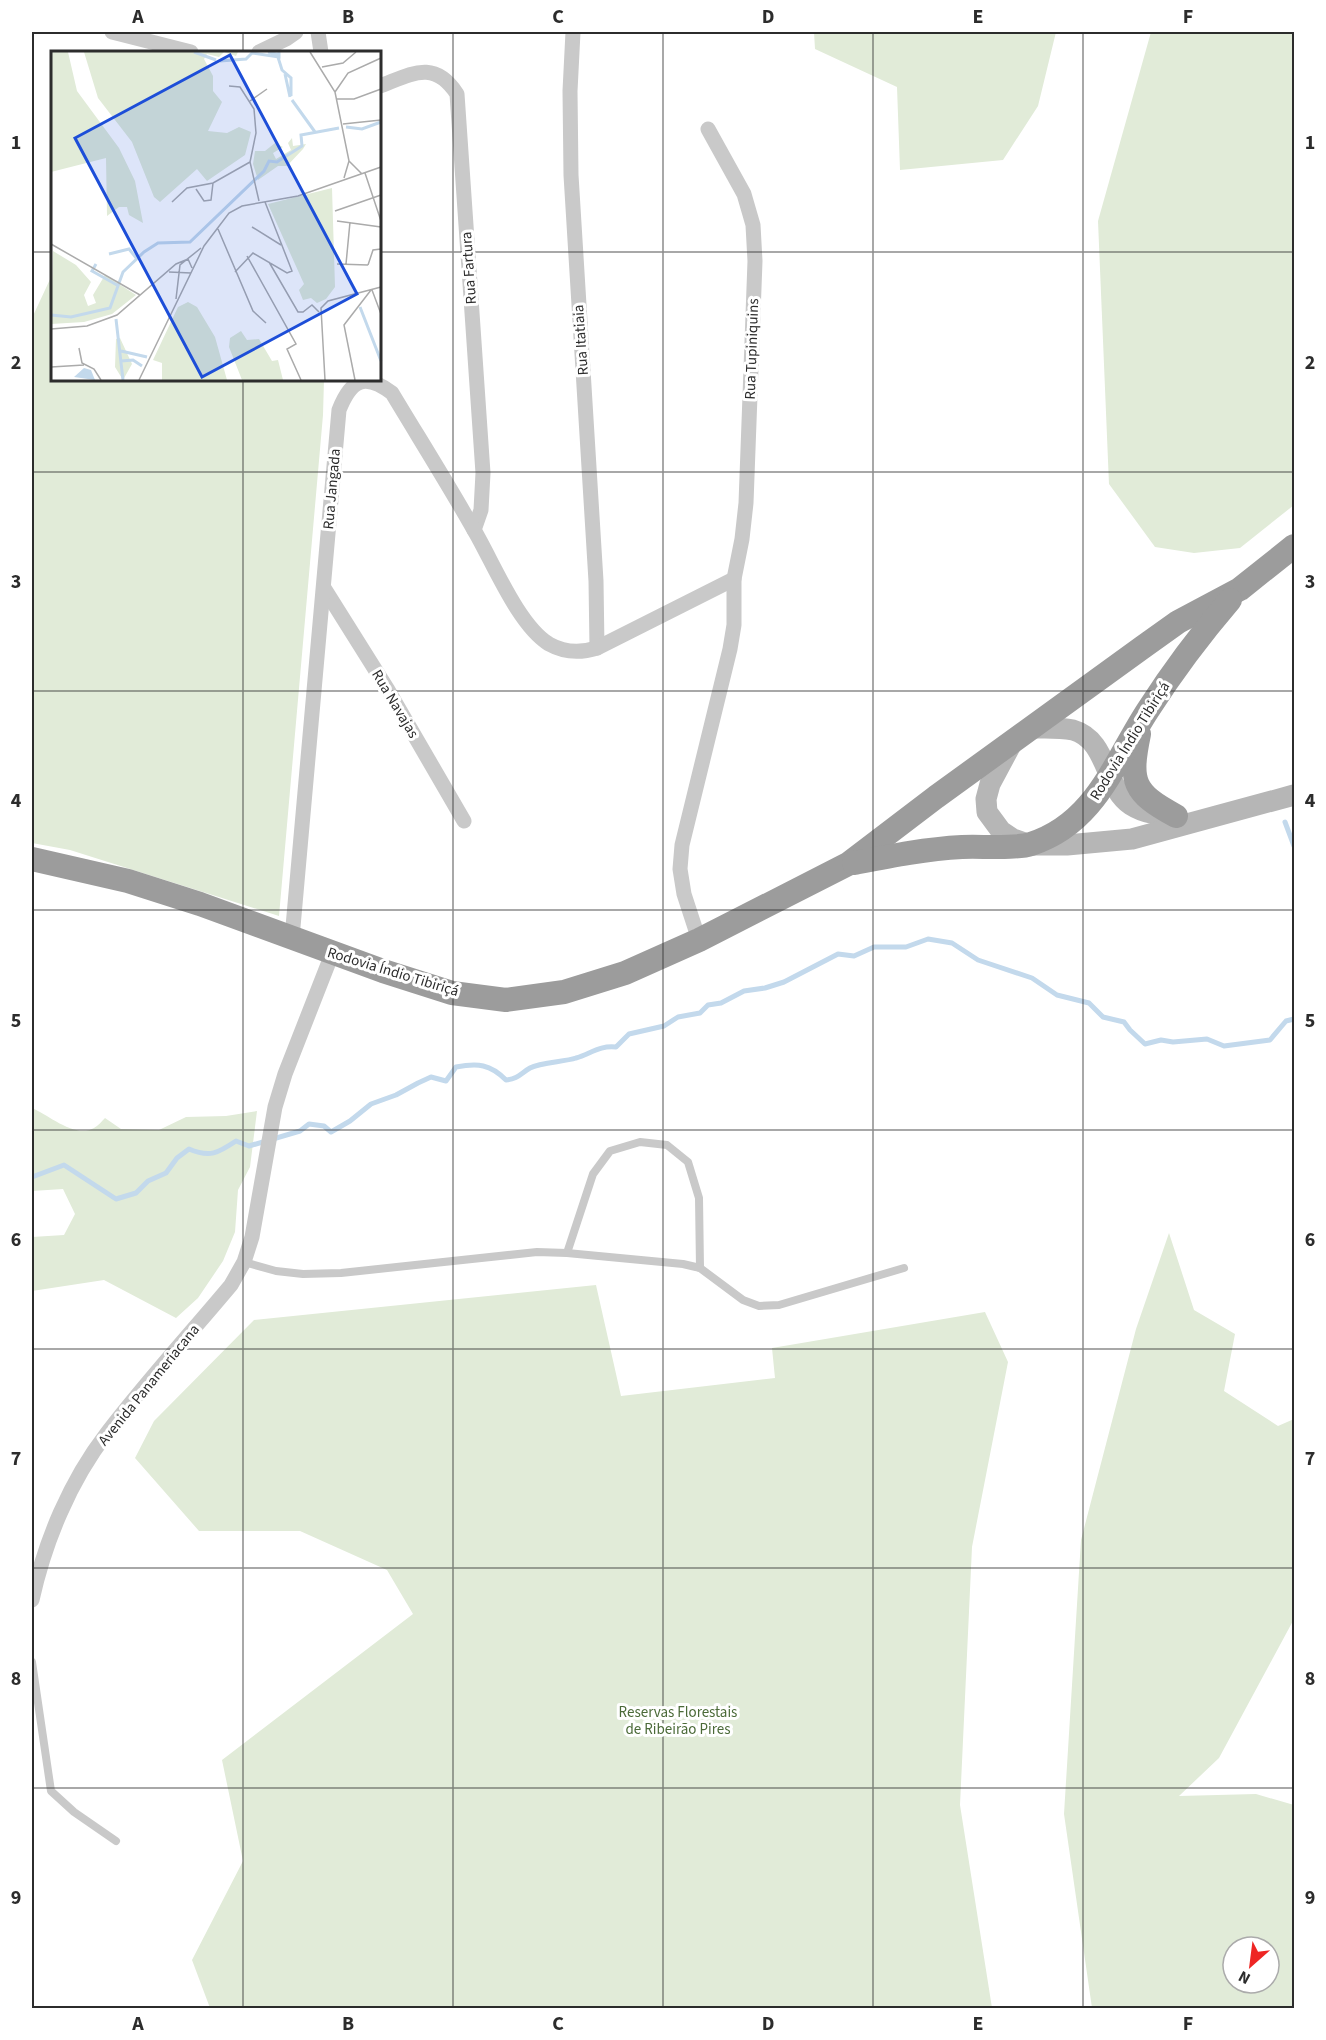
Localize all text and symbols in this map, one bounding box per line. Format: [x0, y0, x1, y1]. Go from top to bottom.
text: A [131, 3, 144, 31]
text: B [342, 3, 354, 31]
text: C [552, 3, 564, 31]
text: D [762, 3, 774, 31]
text: E [973, 3, 983, 31]
text: F [1183, 3, 1193, 31]
inset map [51, 51, 381, 381]
text: 1 [11, 129, 21, 157]
text: 1 [1305, 129, 1315, 157]
street label: Rua Fartura [456, 231, 482, 305]
street label: Rua Tupiniquins [740, 298, 764, 400]
street label: Rua Itatiaia [568, 304, 594, 376]
text: 2 [11, 349, 21, 377]
text: 2 [1305, 349, 1315, 377]
street label: Rua Jangada [318, 448, 346, 530]
text: 3 [11, 568, 21, 596]
text: 3 [1305, 568, 1315, 596]
street label: Rua Navajas [366, 666, 424, 742]
street label: Rodovia Índio Tibiriçá [1085, 678, 1175, 804]
text: 4 [11, 787, 22, 815]
text: 4 [1305, 787, 1316, 815]
street label: Rodovia Índio Tibiriçá [325, 942, 461, 1002]
text: 5 [11, 1007, 21, 1035]
text: 5 [1305, 1007, 1315, 1035]
text: 6 [11, 1226, 21, 1254]
text: 6 [1305, 1226, 1315, 1254]
street label: Avenida Panameriacana [93, 1320, 205, 1450]
text: 7 [11, 1445, 21, 1473]
text: 7 [1305, 1445, 1315, 1473]
text: 8 [11, 1665, 21, 1693]
text: 8 [1305, 1665, 1315, 1693]
park label: Reservas Florestais de Ribeirão Pires [619, 1702, 737, 1740]
text: 9 [11, 1884, 21, 1912]
text: 9 [1305, 1884, 1315, 1912]
north arrow [1221, 1935, 1281, 1995]
text: N [1235, 1965, 1254, 1990]
text: A [131, 2010, 144, 2038]
text: B [342, 2010, 354, 2038]
text: C [552, 2010, 564, 2038]
text: D [762, 2010, 774, 2038]
text: E [973, 2010, 983, 2038]
text: F [1183, 2010, 1193, 2038]

